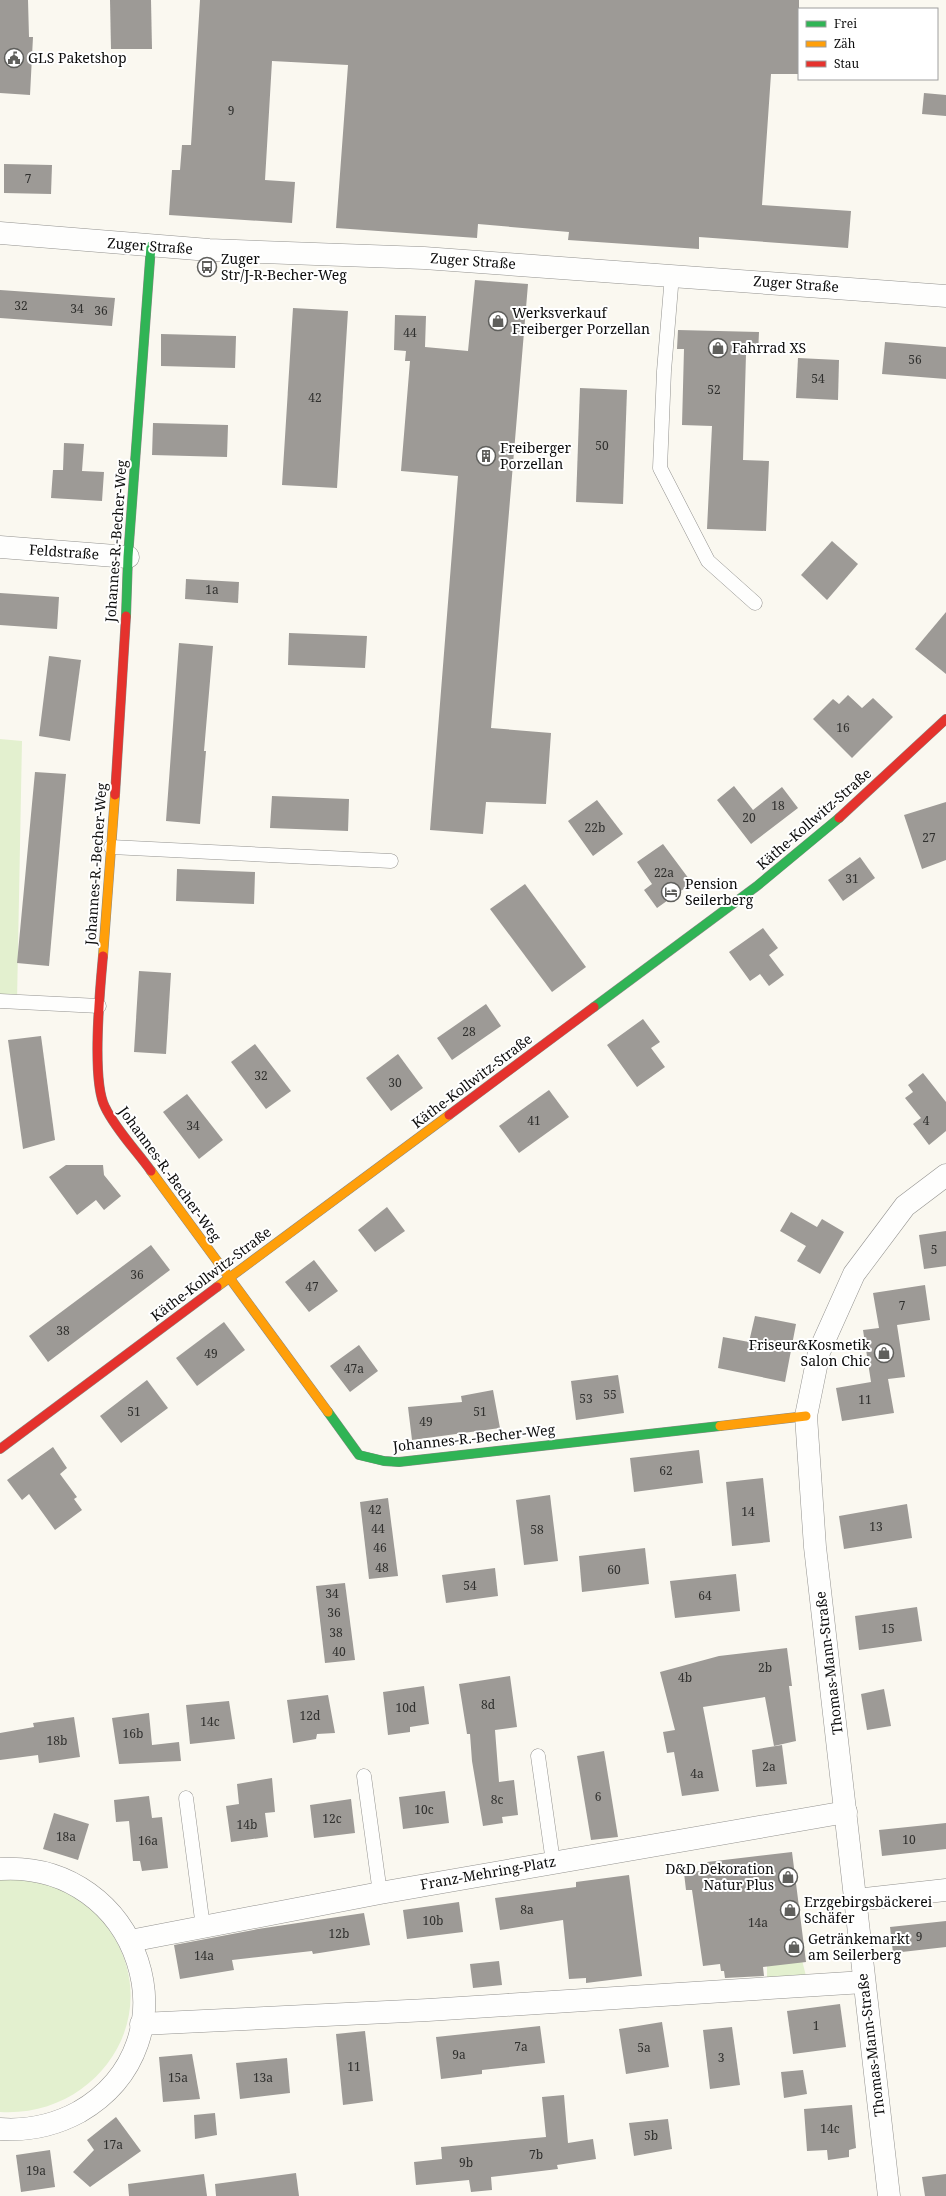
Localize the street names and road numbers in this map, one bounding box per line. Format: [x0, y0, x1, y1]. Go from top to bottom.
street label: Zuger Straße [107, 233, 193, 258]
street label: Zuger Straße [430, 248, 516, 273]
street label: Zuger Straße [753, 271, 839, 296]
street label: Johannes-R.-Becher-Weg [100, 459, 131, 624]
street label: Feldstraße [28, 540, 100, 563]
street label: Käthe-Kollwitz-Straße [752, 764, 875, 874]
street label: Johannes-R.-Becher-Weg [80, 782, 111, 947]
street label: Käthe-Kollwitz-Straße [408, 1029, 536, 1132]
street label: Johannes-R.-Becher-Weg [114, 1101, 226, 1246]
street label: Käthe-Kollwitz-Straße [147, 1222, 275, 1325]
street label: Johannes-R.-Becher-Weg [391, 1419, 556, 1456]
street label: Thomas-Mann-Straße [810, 1590, 847, 1736]
street label: Franz-Mehring-Platz [419, 1851, 557, 1894]
street label: Thomas-Mann-Straße [852, 1972, 889, 2118]

